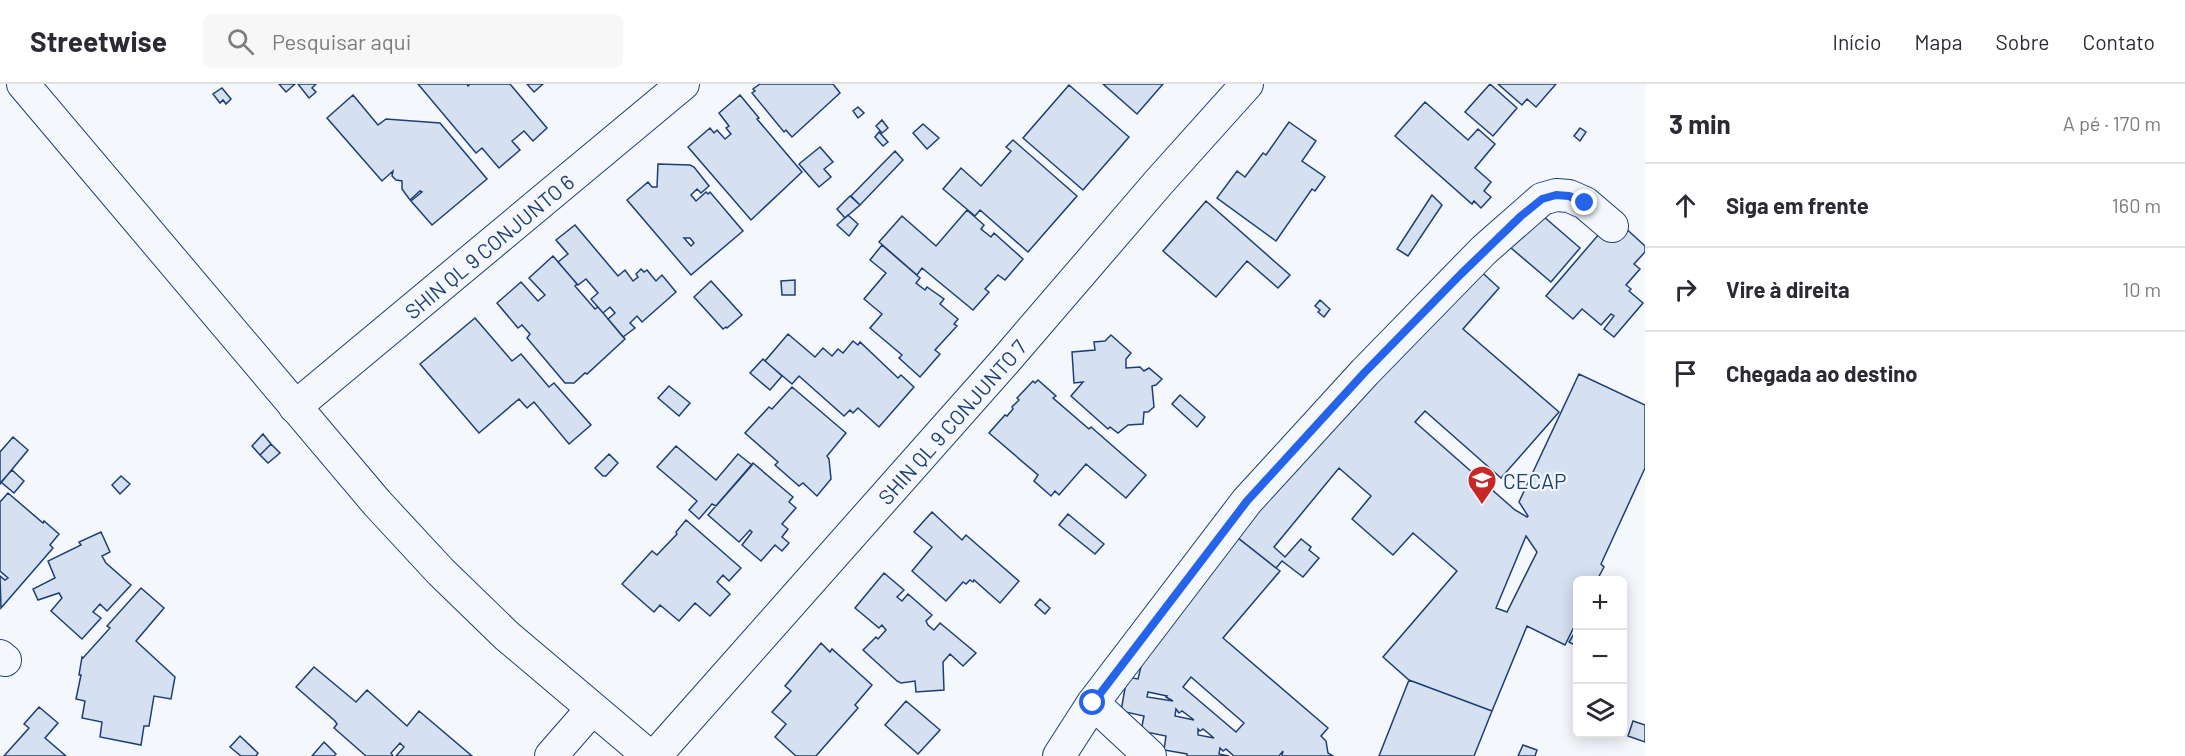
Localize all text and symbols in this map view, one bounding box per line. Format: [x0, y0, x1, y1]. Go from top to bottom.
search box [203, 14, 623, 68]
text: Streetwise [30, 24, 167, 58]
icon: search [224, 25, 257, 58]
text: Pesquisar aqui [272, 28, 411, 54]
text: Início [1833, 29, 1881, 54]
text: Mapa [1914, 29, 1963, 54]
text: Sobre [1996, 29, 2049, 54]
text: Contato [2082, 29, 2155, 54]
text: 3 min [1669, 108, 1731, 139]
text: A pé · 170 m [2063, 111, 2161, 135]
street label: SHIN QL 9 CONJUNTO 6 [399, 168, 578, 323]
route end [1571, 189, 1597, 215]
icon: ahead [1669, 189, 1702, 222]
text: Siga em frente [1726, 192, 1869, 218]
text: 160 m [2112, 193, 2161, 217]
icon: right [1669, 273, 1702, 306]
text: Vire à direita [1726, 276, 1850, 302]
text: 10 m [2122, 277, 2161, 301]
street label: SHIN QL 9 CONJUNTO 7 [872, 334, 1031, 509]
icon: arrive [1669, 357, 1702, 390]
text: Chegada ao destino [1726, 360, 1917, 386]
school or university icon: CECAP [1466, 464, 1498, 506]
place label: CECAP [1503, 468, 1566, 493]
map controls [1573, 576, 1627, 738]
button: + [1573, 576, 1627, 630]
button: − [1573, 630, 1627, 684]
button: layers [1573, 684, 1627, 738]
route start [1079, 689, 1105, 715]

